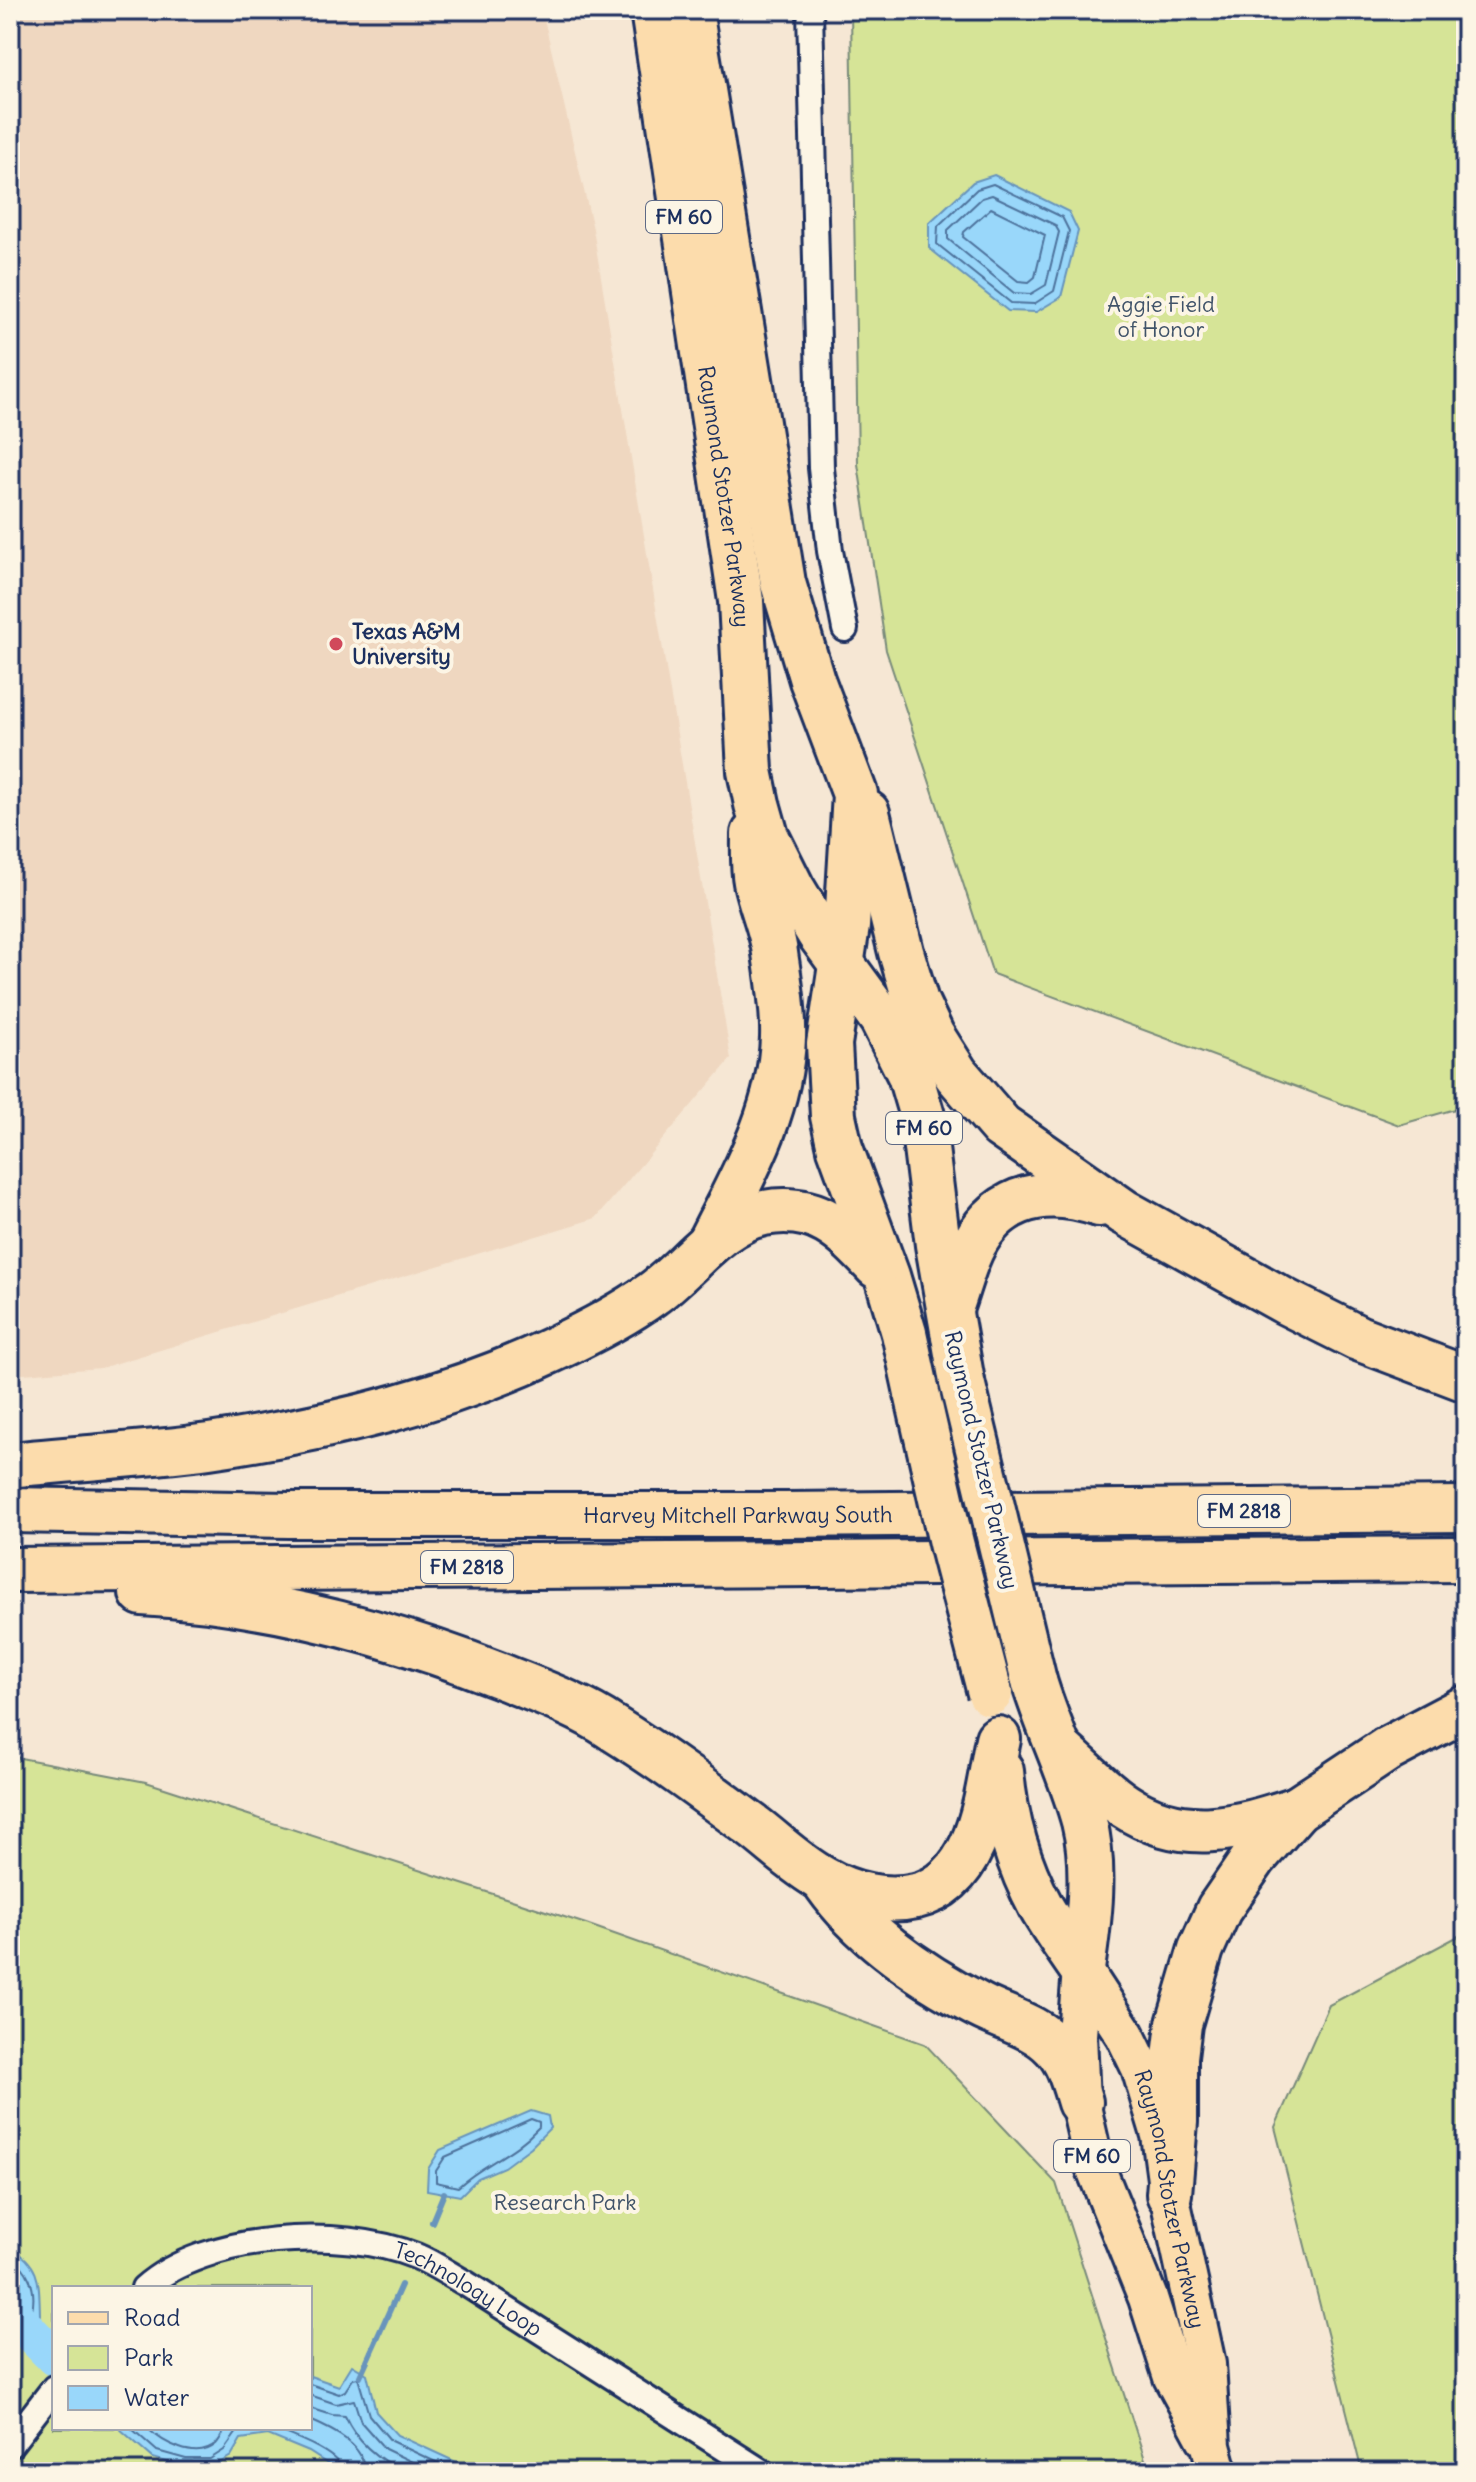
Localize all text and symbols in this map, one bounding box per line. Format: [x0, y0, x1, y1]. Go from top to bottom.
road number: FM 60 [646, 201, 722, 233]
park label: Aggie Field of Honor [1107, 290, 1215, 343]
street label: Raymond Stotzer Parkway [692, 364, 756, 628]
place label: Texas A&M University [352, 617, 461, 670]
marker: Texas A&M University [327, 635, 345, 653]
road number: FM 60 [886, 1112, 962, 1144]
street label: Raymond Stotzer Parkway [939, 1328, 1025, 1592]
road number: FM 2818 [1198, 1495, 1290, 1527]
street label: Harvey Mitchell Parkway South [583, 1500, 893, 1529]
road number: FM 2818 [421, 1551, 513, 1583]
street label: Raymond Stotzer Parkway [1128, 2066, 1212, 2331]
road number: FM 60 [1054, 2140, 1130, 2172]
park label: Research Park [493, 2188, 637, 2216]
street label: Technology Loop [391, 2235, 548, 2343]
legend [52, 2286, 312, 2430]
text: Road [124, 2302, 180, 2332]
text: Park [124, 2342, 174, 2372]
text: Water [124, 2382, 189, 2412]

